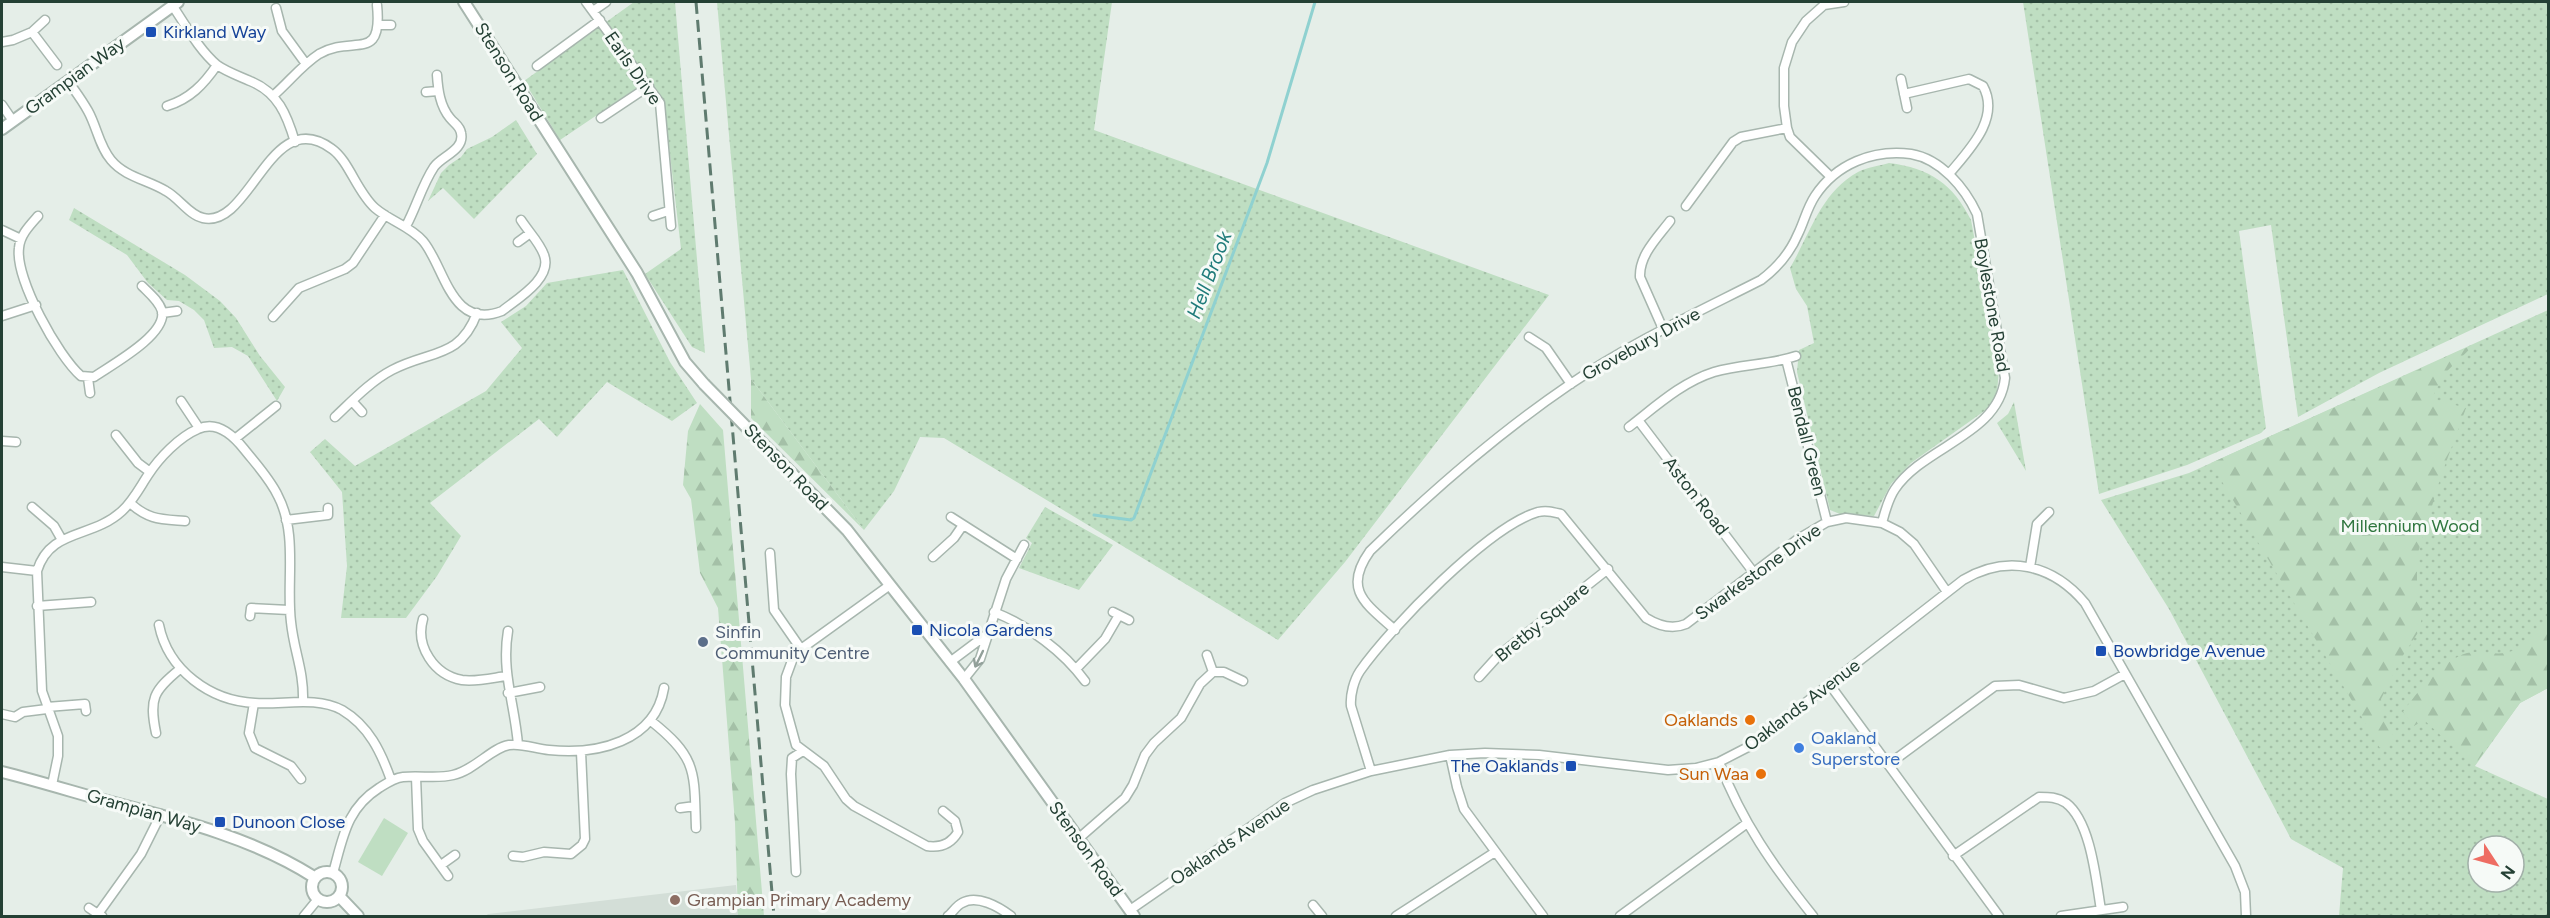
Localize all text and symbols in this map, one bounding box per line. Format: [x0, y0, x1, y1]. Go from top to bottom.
street label: Stenson Road [470, 18, 548, 126]
place label: Kirkland Way [163, 21, 267, 43]
marker: Kirkland Way [144, 25, 158, 39]
street label: Earls Drive [600, 27, 666, 109]
street label: Grampian Way [21, 32, 130, 120]
water label: Hell Brook [1181, 227, 1237, 322]
street label: Boylestone Road [1969, 236, 2015, 374]
street label: Grovebury Drive [1578, 303, 1704, 385]
street label: Bendall Green [1783, 384, 1831, 498]
street label: Stenson Road [739, 419, 833, 515]
street label: Aston Road [1658, 452, 1734, 540]
park label: Millennium Wood [2340, 515, 2480, 537]
street label: Swarkestone Drive [1691, 519, 1825, 625]
street label: Bretby Square [1491, 577, 1594, 667]
place label: Nicola Gardens [929, 619, 1053, 641]
place label: Sinfin Community Centre [715, 621, 870, 664]
marker: Nicola Gardens [910, 623, 924, 637]
marker: Sinfin Community Centre [696, 635, 710, 649]
place label: Bowbridge Avenue [2113, 640, 2266, 662]
marker: Bowbridge Avenue [2094, 644, 2108, 658]
one-way arrow [972, 650, 984, 668]
street label: Oaklands Avenue [1740, 654, 1864, 756]
place label: Oaklands [1664, 709, 1738, 731]
marker: Oaklands [1743, 713, 1757, 727]
place label: Oakland Superstore [1811, 727, 1900, 770]
marker: Oakland Superstore [1792, 741, 1806, 755]
place label: The Oaklands [1451, 755, 1559, 777]
marker: The Oaklands [1564, 759, 1578, 773]
place label: Sun Waa [1679, 763, 1749, 785]
marker: Sun Waa [1754, 767, 1768, 781]
street label: Grampian Way [84, 784, 204, 838]
street label: Oaklands Avenue [1166, 794, 1294, 890]
street label: Stenson Road [1044, 797, 1128, 901]
place label: Dunoon Close [232, 811, 346, 833]
marker: Dunoon Close [213, 815, 227, 829]
north arrow [2466, 834, 2526, 894]
text: N [2496, 862, 2519, 883]
place label: Grampian Primary Academy [687, 889, 911, 911]
marker: Grampian Primary Academy [668, 893, 682, 907]

